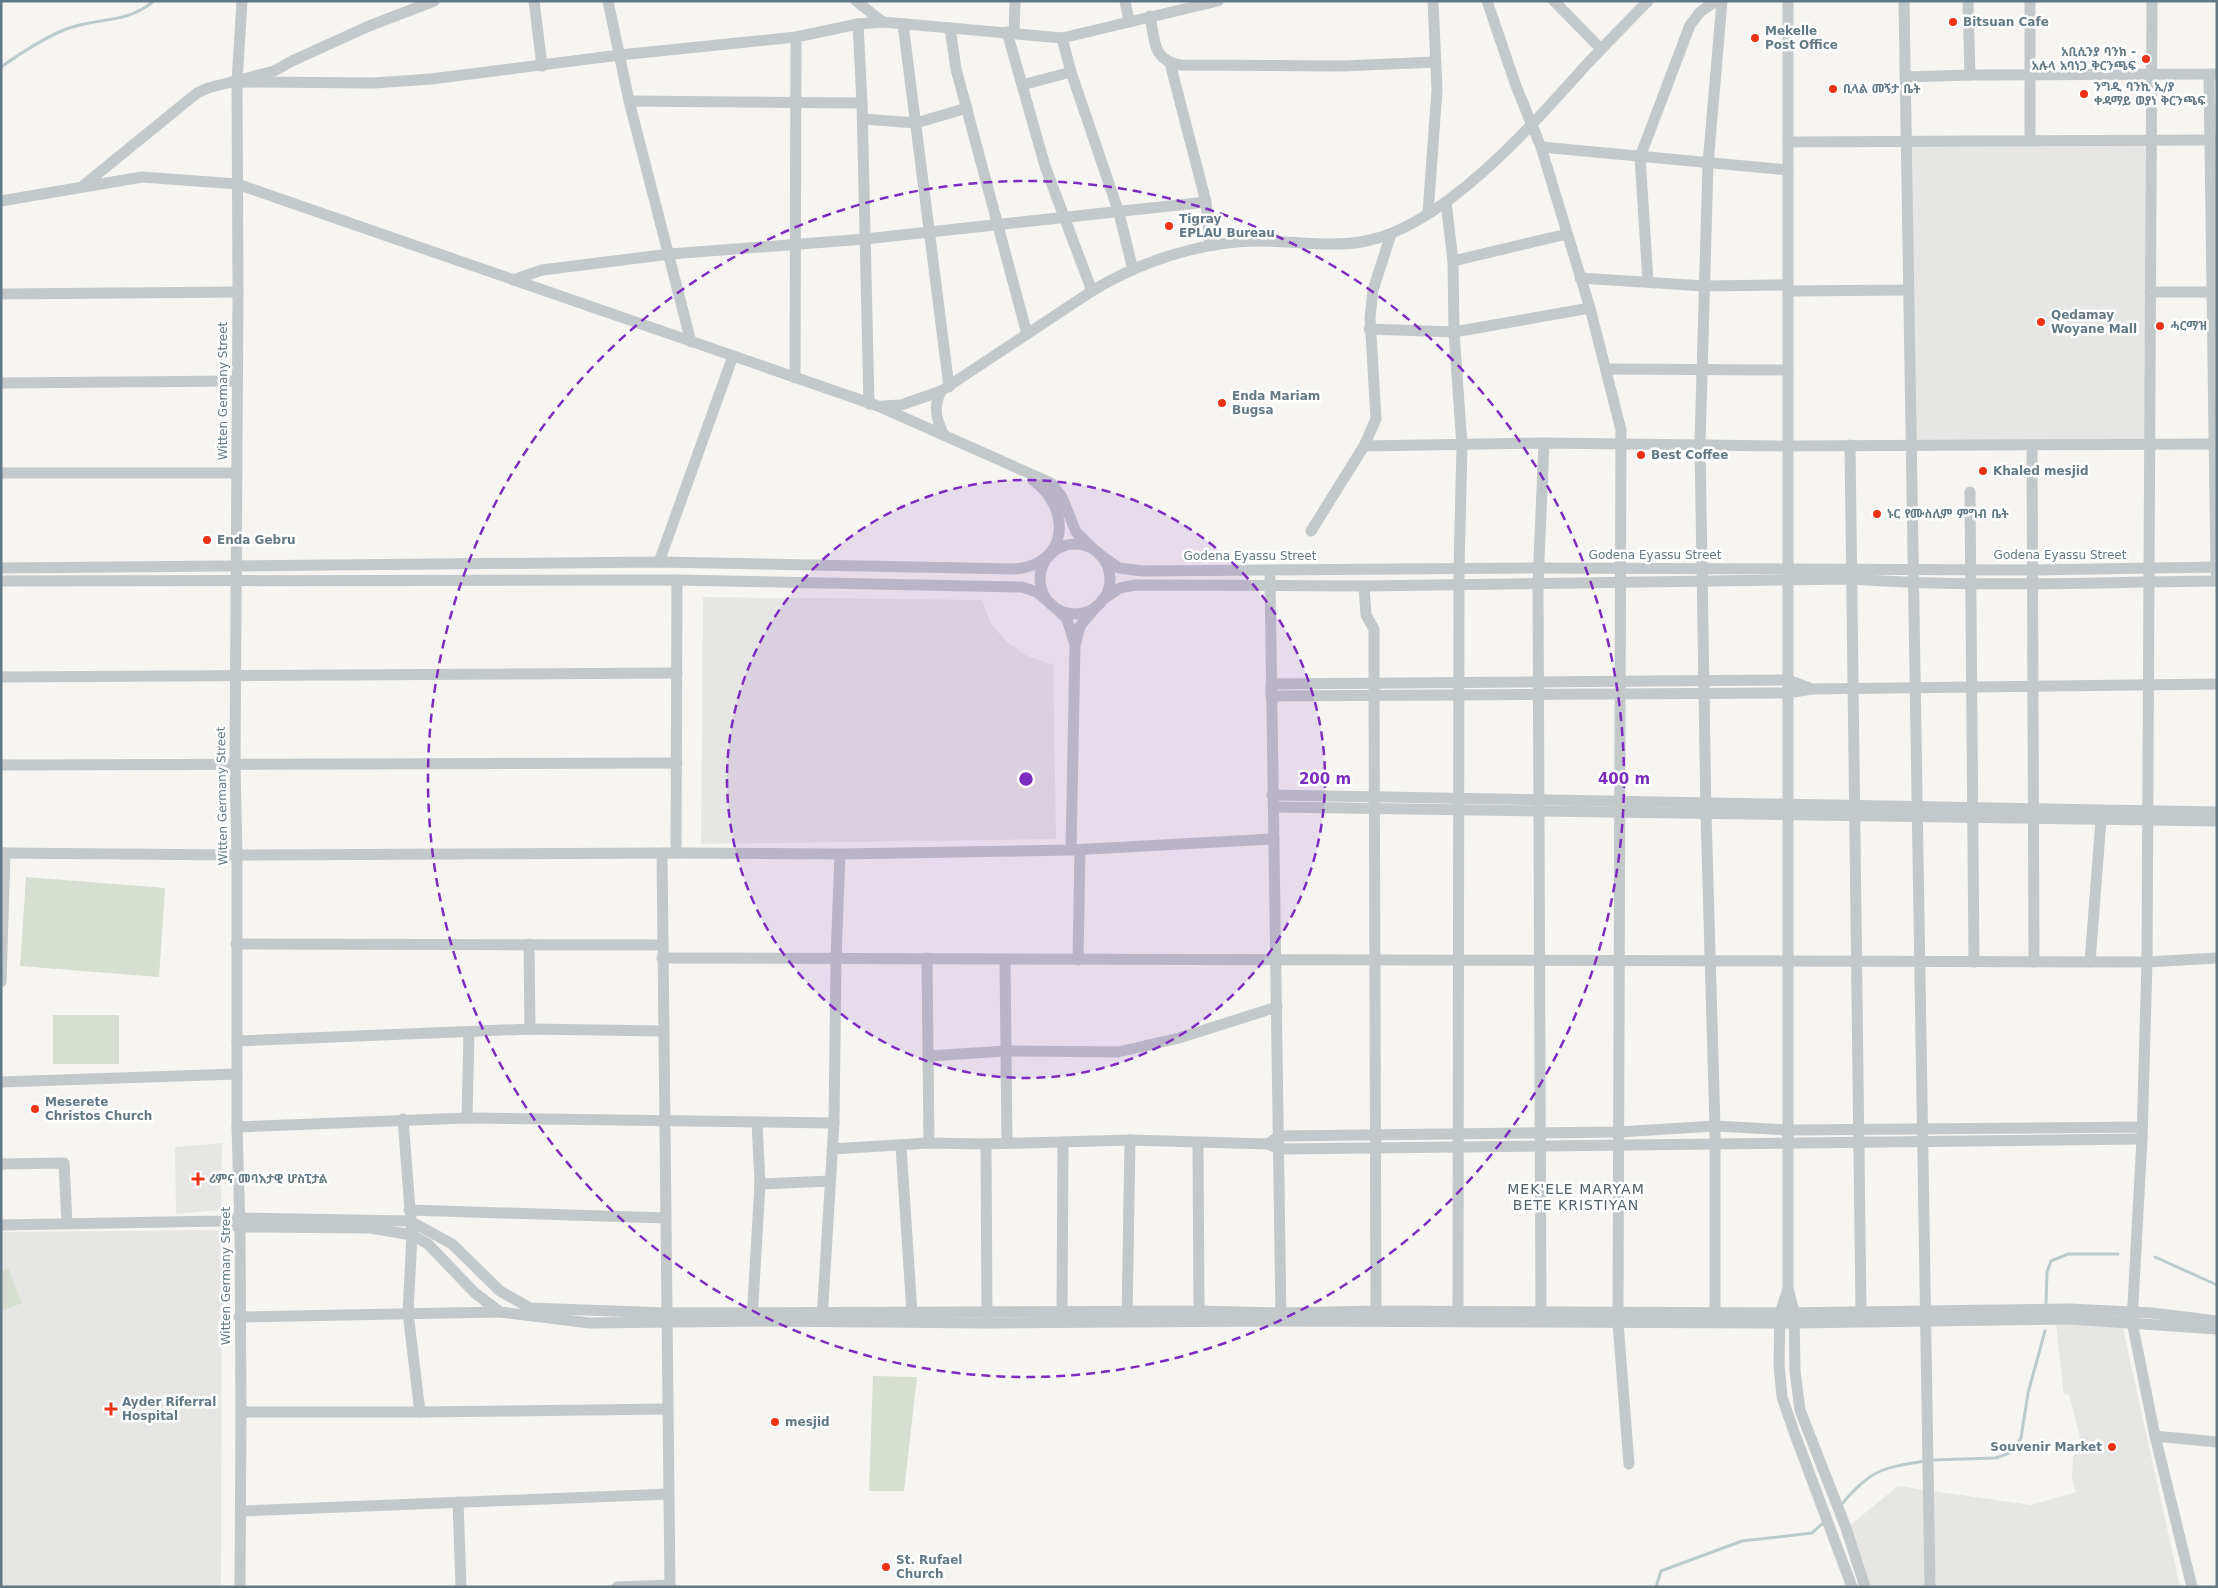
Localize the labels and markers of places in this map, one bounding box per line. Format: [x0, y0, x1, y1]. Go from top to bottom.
place label: Bitsuan Cafe [1963, 15, 2049, 29]
marker: Bitsuan Cafe [1947, 16, 1959, 28]
place label: Mekelle Post Office [1765, 24, 1838, 52]
marker: Mekelle Post Office [1749, 32, 1761, 44]
place label: አቢሲንያ ባንክ - አሉላ አባነጋ ቅርንጫፍ [2032, 45, 2136, 73]
marker: አቢሲንያ ባንክ - አሉላ አባነጋ ቅርንጫፍ [2140, 53, 2152, 65]
place label: ንግዲ ባንኪ ኢ/ያ ቀዳማይ ወያነ ቅርንጫፍ [2094, 80, 2205, 108]
place label: ቢላል መኝታ ቤት [1843, 82, 1921, 96]
marker: ቢላል መኝታ ቤት [1827, 83, 1839, 95]
marker: ንግዲ ባንኪ ኢ/ያ ቀዳማይ ወያነ ቅርንጫፍ [2078, 88, 2090, 100]
place label: Tigray EPLAU Bureau [1179, 212, 1275, 240]
marker: Tigray EPLAU Bureau [1163, 220, 1175, 232]
place label: Qedamay Woyane Mall [2051, 308, 2137, 336]
marker: Qedamay Woyane Mall [2035, 316, 2047, 328]
place label: ሓርማዝ [2170, 319, 2207, 333]
marker: ሓርማዝ [2154, 320, 2166, 332]
place label: Enda Mariam Bugsa [1232, 389, 1320, 417]
marker: Enda Mariam Bugsa [1216, 397, 1228, 409]
place label: Best Coffee [1651, 448, 1728, 462]
marker: Best Coffee [1635, 449, 1647, 461]
place label: Khaled mesjid [1993, 464, 2089, 478]
marker: Khaled mesjid [1977, 465, 1989, 477]
place label: ኑር የሙስሊም ምግብ ቤት [1887, 507, 2009, 521]
marker: ኑር የሙስሊም ምግብ ቤት [1871, 508, 1883, 520]
place label: Enda Gebru [217, 533, 296, 547]
marker: Enda Gebru [201, 534, 213, 546]
centre of rings [1017, 770, 1035, 788]
place label: Meserete Christos Church [45, 1095, 152, 1123]
marker: Meserete Christos Church [29, 1103, 41, 1115]
marker: ሪምና መባእታዊ ሆስፒታል [191, 1172, 205, 1186]
place label: ሪምና መባእታዊ ሆስፒታል [209, 1172, 328, 1186]
place label: Ayder Riferral Hospital [122, 1395, 216, 1423]
marker: Ayder Riferral Hospital [104, 1402, 118, 1416]
place label: mesjid [785, 1415, 830, 1429]
marker: mesjid [769, 1416, 781, 1428]
place label: Souvenir Market [1990, 1440, 2102, 1454]
marker: Souvenir Market [2106, 1441, 2118, 1453]
place label: St. Rufael Church [896, 1553, 962, 1581]
marker: St. Rufael Church [880, 1561, 892, 1573]

